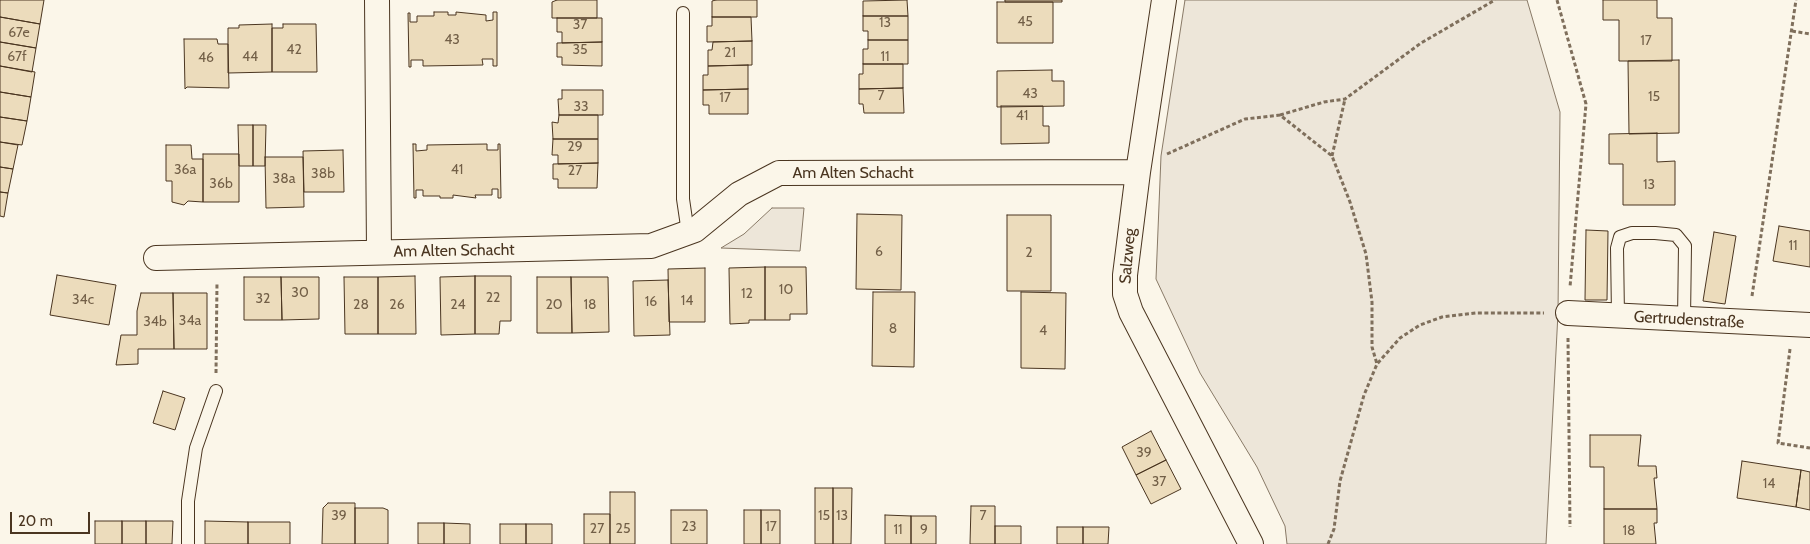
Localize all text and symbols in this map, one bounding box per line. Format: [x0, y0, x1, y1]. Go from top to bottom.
house number: 45 [1017, 14, 1033, 30]
house number: 13 [879, 15, 891, 31]
house number: 37 [573, 17, 587, 33]
house number: 67e [8, 25, 30, 41]
house number: 43 [444, 32, 460, 48]
house number: 17 [1640, 33, 1652, 49]
house number: 42 [286, 42, 302, 58]
house number: 35 [572, 42, 588, 58]
house number: 21 [724, 45, 736, 61]
house number: 67f [7, 49, 27, 65]
house number: 44 [242, 49, 258, 65]
house number: 11 [880, 49, 890, 65]
house number: 46 [198, 50, 214, 66]
house number: 43 [1022, 86, 1038, 102]
house number: 7 [877, 88, 885, 104]
house number: 15 [1648, 89, 1660, 105]
house number: 17 [719, 90, 731, 106]
house number: 33 [573, 99, 589, 115]
house number: 41 [1016, 108, 1028, 124]
house number: 29 [567, 139, 583, 155]
house number: 36a [174, 162, 196, 178]
house number: 41 [451, 162, 463, 178]
house number: 27 [568, 163, 582, 179]
street label: Am Alten Schacht [792, 163, 914, 183]
house number: 38b [311, 166, 335, 182]
house number: 38a [273, 171, 295, 187]
house number: 36b [209, 176, 233, 192]
house number: 13 [1643, 177, 1655, 193]
street label: Salzweg [1116, 227, 1140, 285]
house number: 11 [1788, 238, 1798, 254]
street label: Am Alten Schacht [393, 240, 515, 262]
house number: 6 [875, 244, 883, 260]
house number: 2 [1025, 245, 1033, 261]
house number: 10 [779, 282, 793, 298]
house number: 30 [291, 285, 309, 301]
house number: 12 [741, 286, 753, 302]
house number: 22 [486, 290, 500, 306]
house number: 32 [256, 291, 270, 307]
house number: 34c [72, 292, 94, 308]
house number: 14 [681, 293, 693, 309]
house number: 16 [645, 294, 657, 310]
house number: 28 [353, 297, 369, 313]
house number: 26 [389, 297, 405, 313]
house number: 24 [450, 297, 466, 313]
house number: 20 [545, 297, 563, 313]
house number: 18 [583, 297, 597, 313]
street label: Gertrudenstraße [1633, 308, 1745, 332]
house number: 34a [179, 313, 201, 329]
house number: 34b [143, 314, 167, 330]
house number: 8 [889, 321, 897, 337]
house number: 4 [1039, 323, 1047, 339]
house number: 39 [1136, 445, 1152, 461]
house number: 37 [1152, 474, 1166, 490]
house number: 14 [1763, 476, 1775, 492]
scale bar [12, 502, 92, 534]
house number: 39 [331, 508, 347, 524]
house number: 15 [818, 508, 830, 524]
house number: 13 [836, 508, 848, 524]
house number: 7 [979, 508, 987, 524]
text: 20 m [18, 512, 53, 530]
house number: 23 [682, 519, 696, 535]
house number: 17 [765, 519, 777, 535]
house number: 27 [590, 521, 604, 537]
house number: 25 [616, 521, 630, 537]
house number: 11 [893, 522, 903, 538]
house number: 9 [920, 522, 928, 538]
house number: 18 [1622, 523, 1636, 539]

